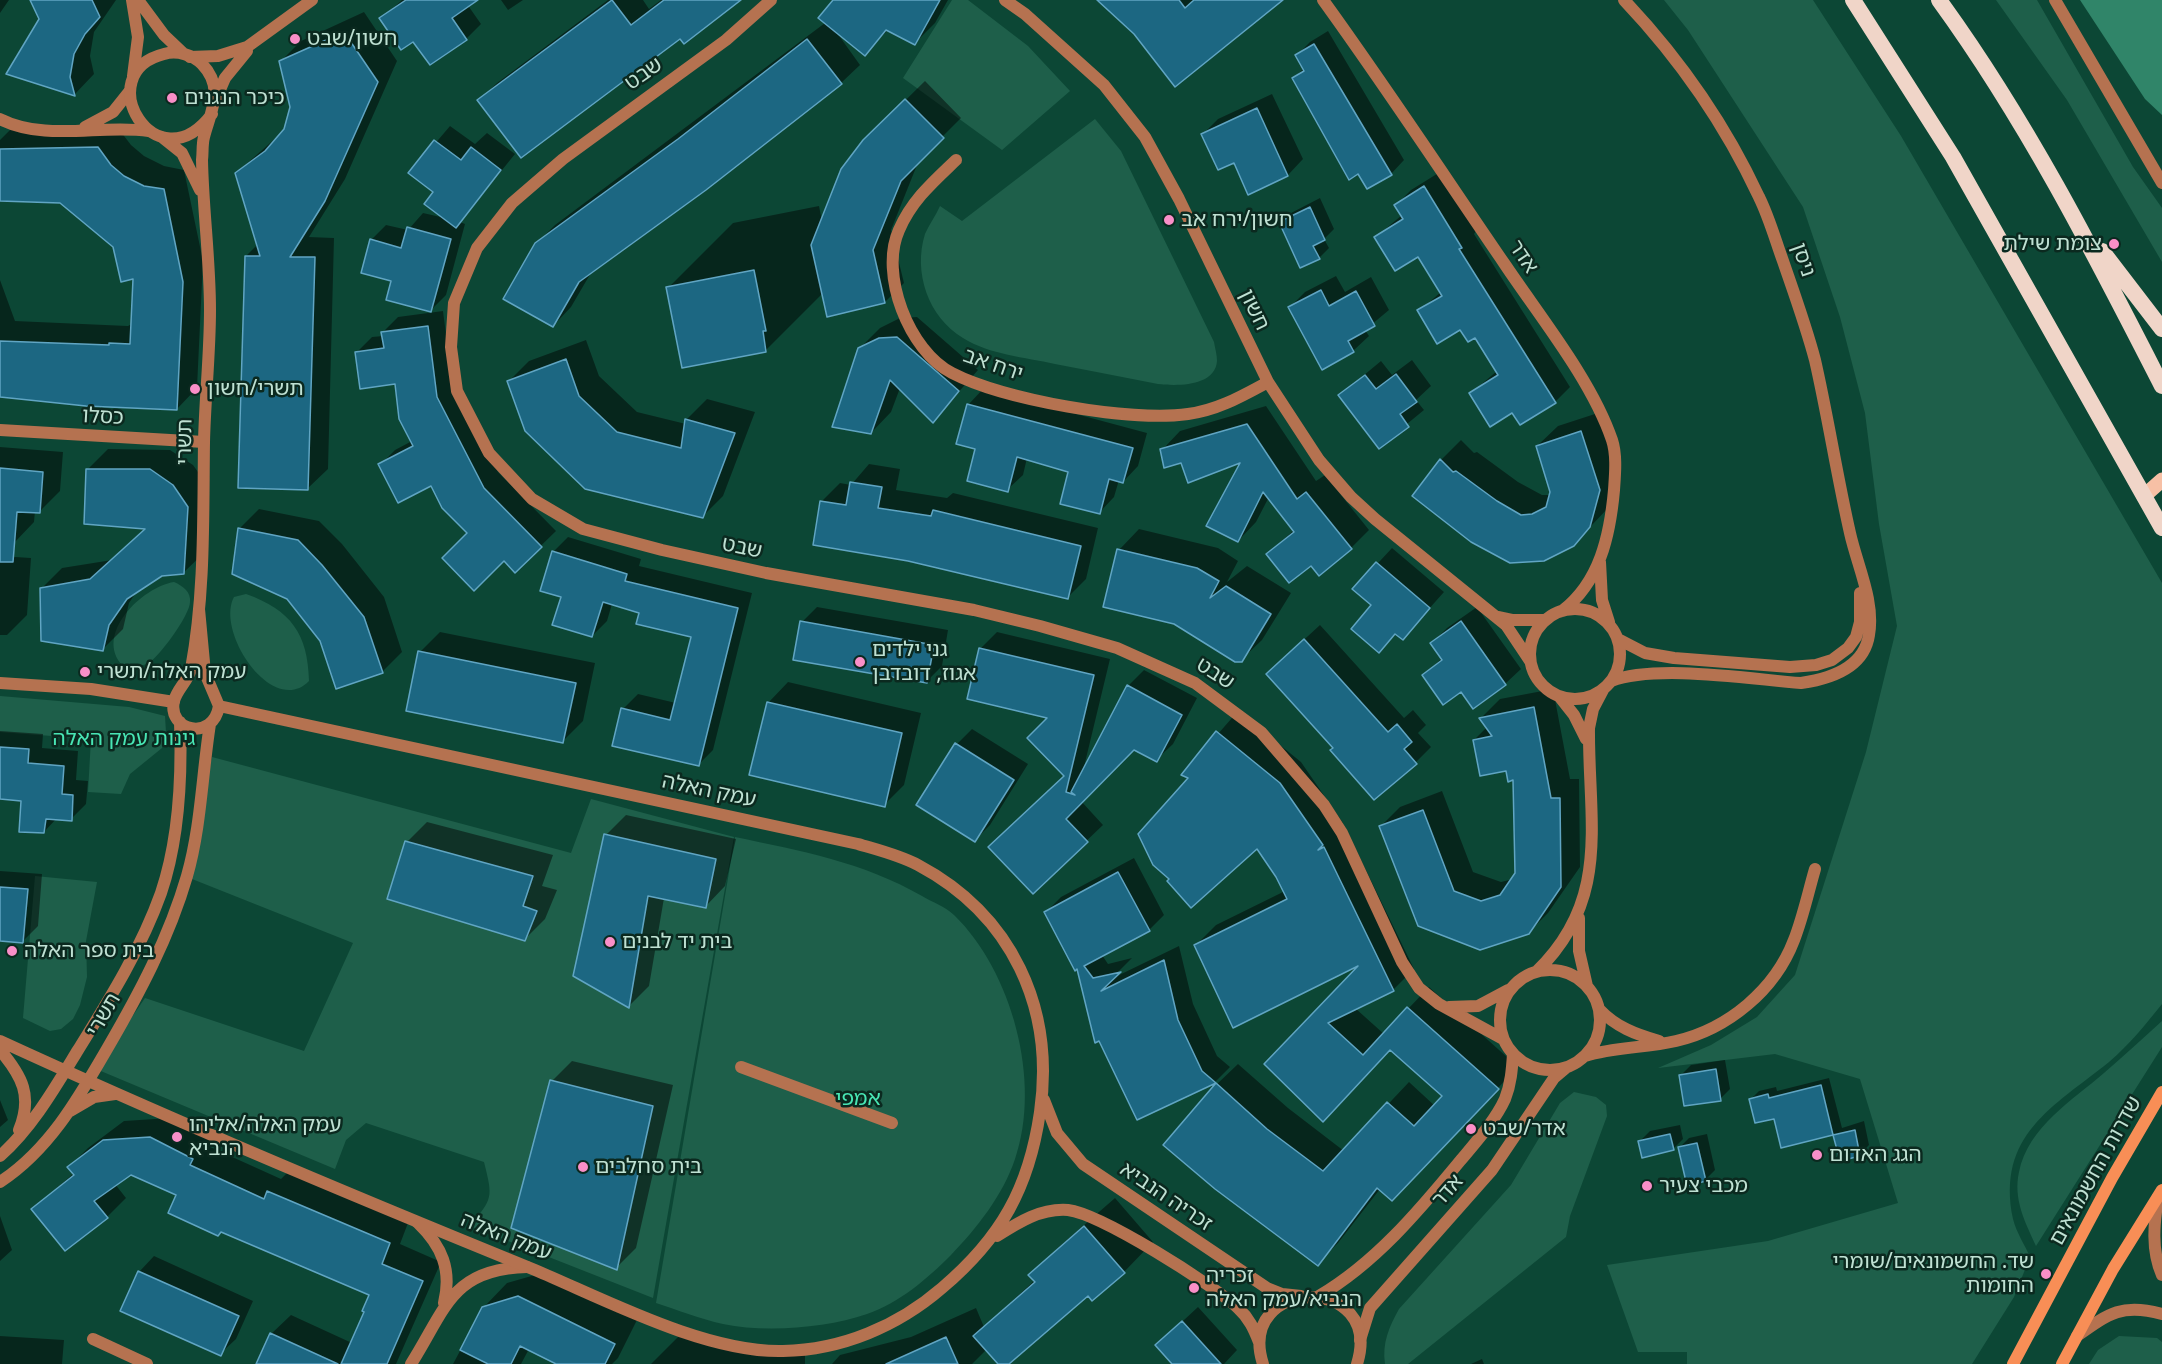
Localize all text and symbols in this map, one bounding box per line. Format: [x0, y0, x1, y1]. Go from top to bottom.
place label: חשון/שבט [307, 26, 397, 52]
marker: חשון/שבט [288, 32, 302, 46]
street label: שבט [620, 52, 668, 96]
place label: כיכר הנגנים [184, 85, 285, 111]
marker: כיכר הנגנים [165, 91, 179, 105]
place label: חשון/ירח אב [1181, 207, 1293, 233]
marker: חשון/ירח אב [1162, 213, 1176, 227]
place label: צומת שילת [2004, 231, 2102, 257]
street label: אדר [1503, 235, 1543, 279]
marker: צומת שילת [2107, 237, 2121, 251]
street label: ניסן [1786, 240, 1820, 280]
street label: חשון [1233, 285, 1275, 335]
street label: ירח אב [960, 343, 1026, 387]
place label: תשרי/חשון [207, 376, 304, 402]
marker: תשרי/חשון [188, 382, 202, 396]
street label: כסלו [82, 403, 124, 431]
street label: תשרי [172, 419, 198, 465]
street label: שבט [720, 532, 764, 564]
place label: גני ילדים אגוז, דובדבן [872, 637, 976, 687]
street label: שבט [1191, 652, 1239, 696]
marker: גני ילדים אגוז, דובדבן [853, 655, 867, 669]
place label: עמק האלה/תשרי [97, 659, 247, 685]
marker: עמק האלה/תשרי [78, 665, 92, 679]
park label: גינות עמק האלה [53, 726, 195, 752]
street label: עמק האלה [660, 769, 758, 813]
place label: בית יד לבנים [622, 929, 732, 955]
marker: בית יד לבנים [603, 935, 617, 949]
place label: בית ספר האלה [24, 938, 154, 964]
marker: בית ספר האלה [5, 944, 19, 958]
street label: תשרי [82, 989, 126, 1041]
park label: אמפי [835, 1086, 881, 1112]
street label: שדרות החשמונאים [2045, 1092, 2147, 1250]
place label: עמק האלה/אליהו הנביא [189, 1112, 342, 1162]
place label: אדר/שבט [1483, 1116, 1566, 1142]
marker: אדר/שבט [1464, 1122, 1478, 1136]
marker: עמק האלה/אליהו הנביא [170, 1130, 184, 1144]
place label: הגג האדום [1829, 1142, 1922, 1168]
marker: הגג האדום [1810, 1148, 1824, 1162]
place label: בית סחלבים [595, 1154, 702, 1180]
street label: זכריה הנביא [1115, 1157, 1217, 1237]
marker: בית סחלבים [576, 1160, 590, 1174]
street label: אדר [1427, 1170, 1469, 1212]
place label: מכבי צעיר [1659, 1173, 1748, 1199]
marker: מכבי צעיר [1640, 1179, 1654, 1193]
street label: עמק האלה [457, 1207, 555, 1267]
place label: שד. החשמונאים/שומרי החומות [1832, 1249, 2034, 1299]
place label: זכריה הנביא/עמק האלה [1206, 1263, 1362, 1313]
marker: שד. החשמונאים/שומרי החומות [2039, 1267, 2053, 1281]
marker: זכריה הנביא/עמק האלה [1187, 1281, 1201, 1295]

